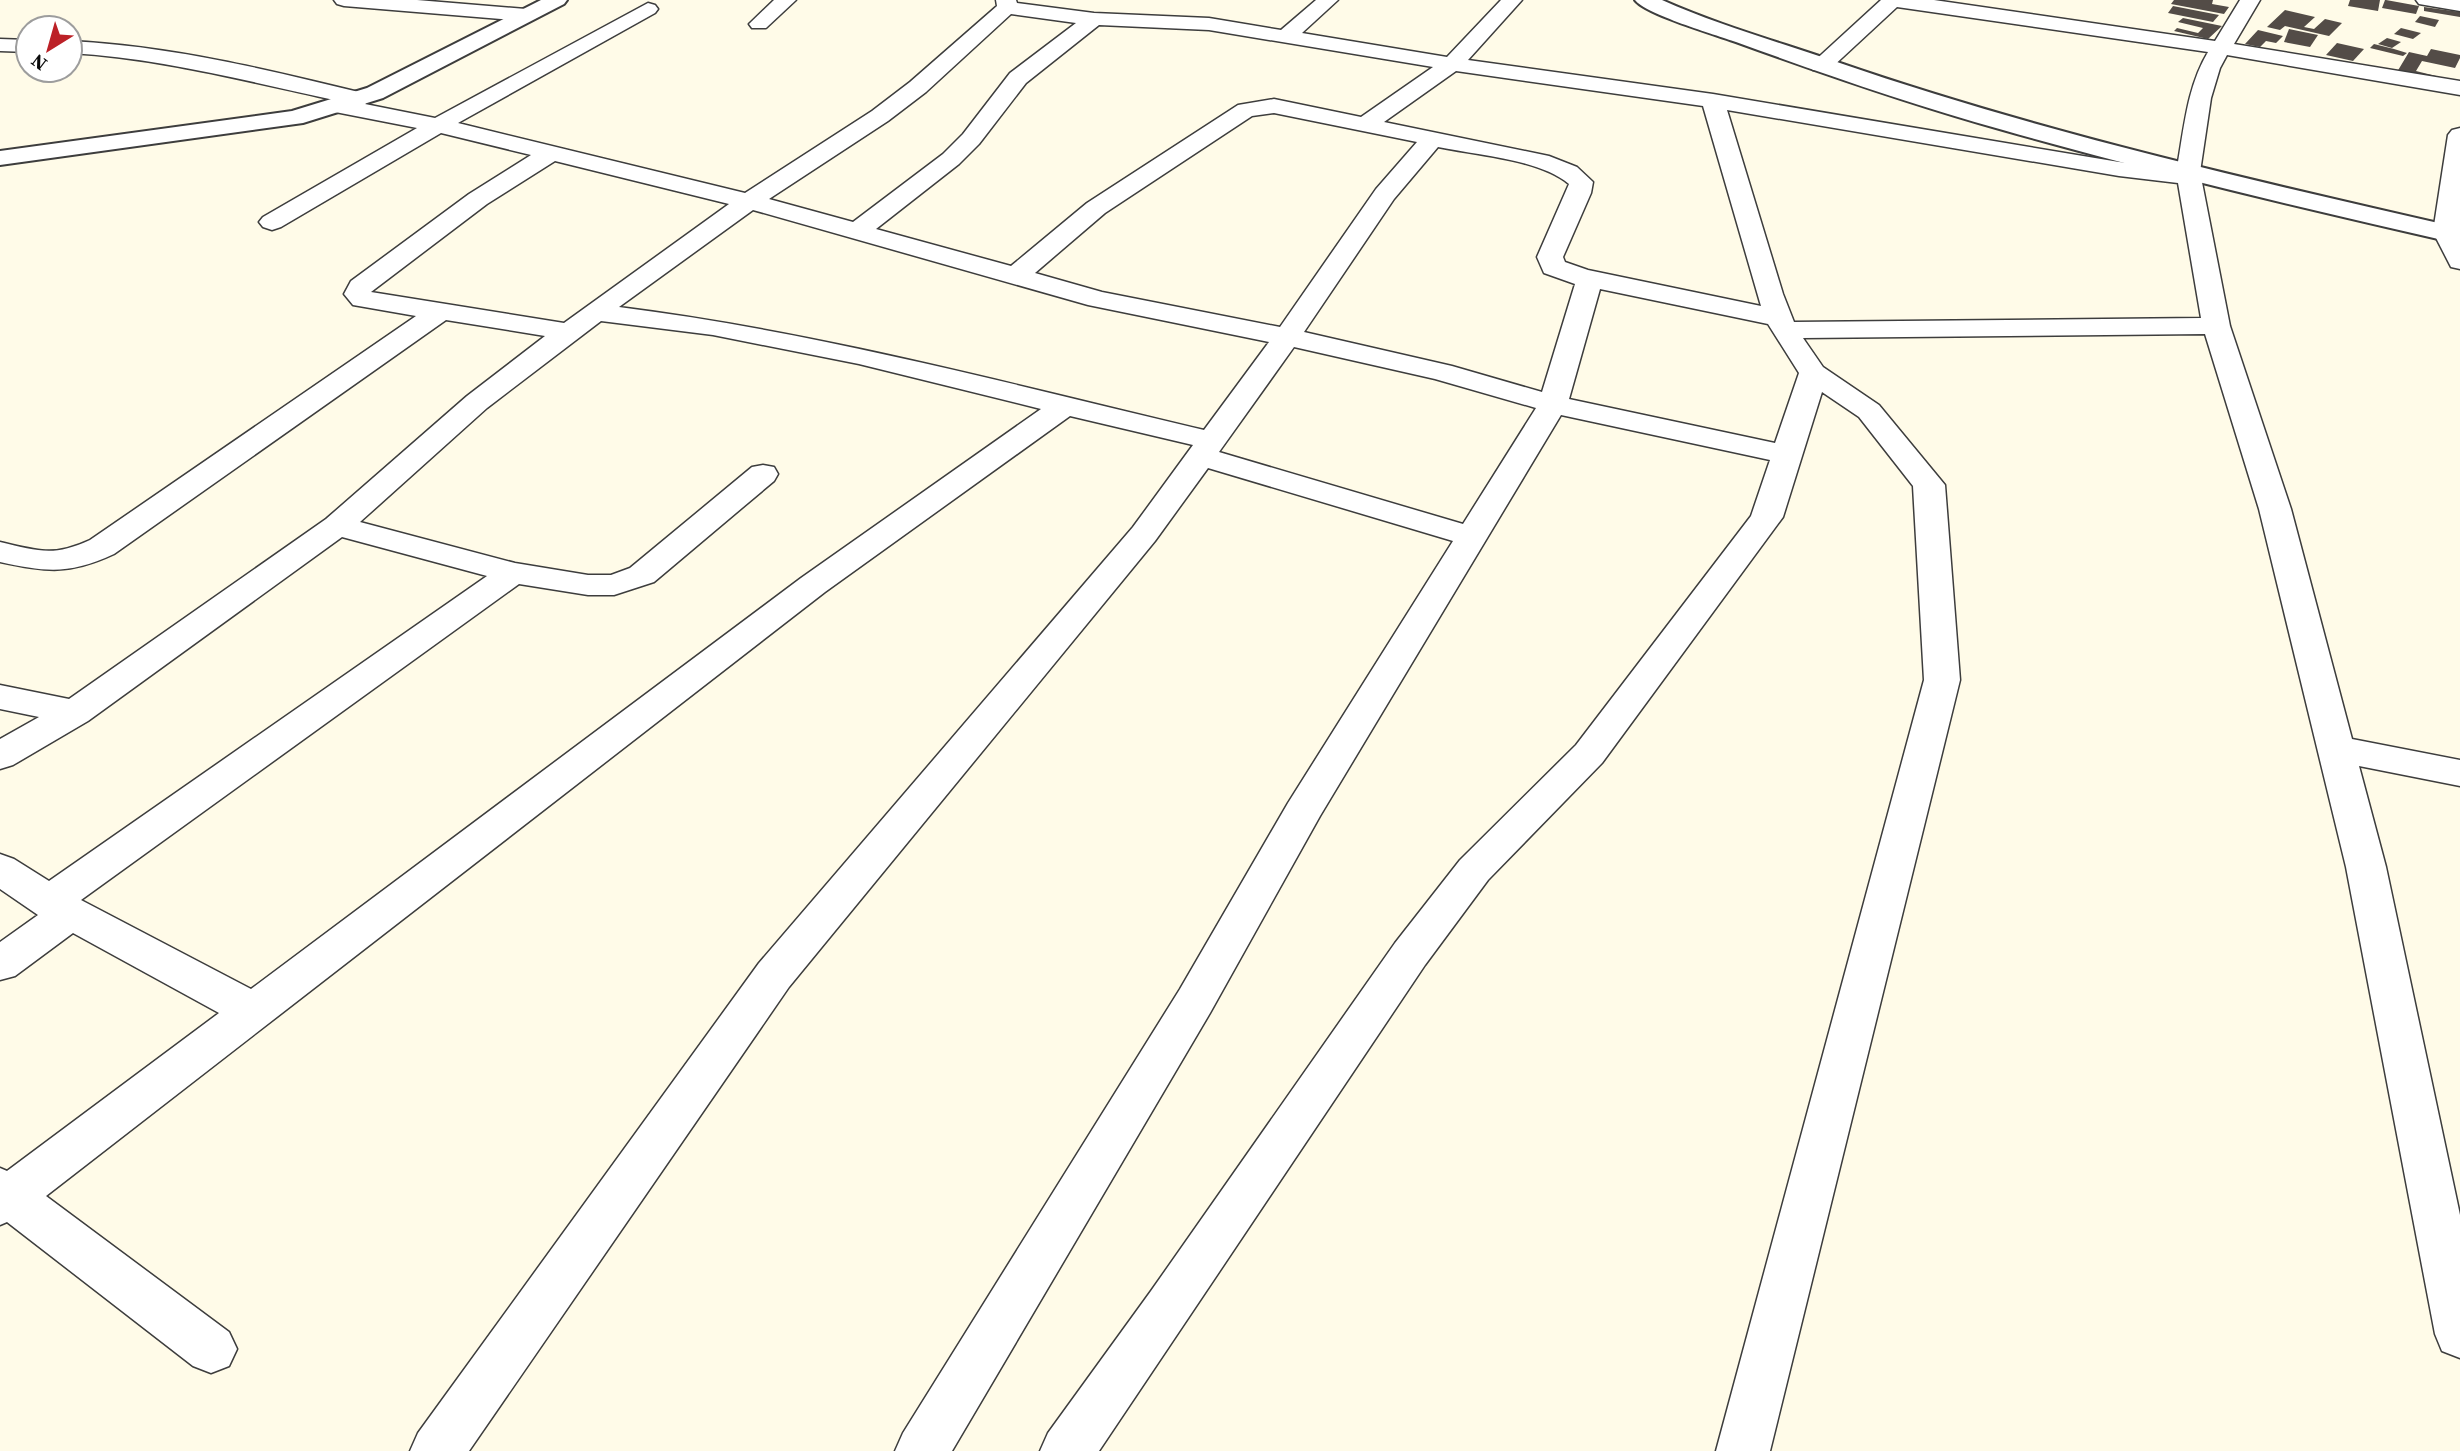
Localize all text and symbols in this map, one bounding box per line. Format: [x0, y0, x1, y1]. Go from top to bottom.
north arrow [14, 14, 84, 84]
text: N [25, 48, 52, 77]

